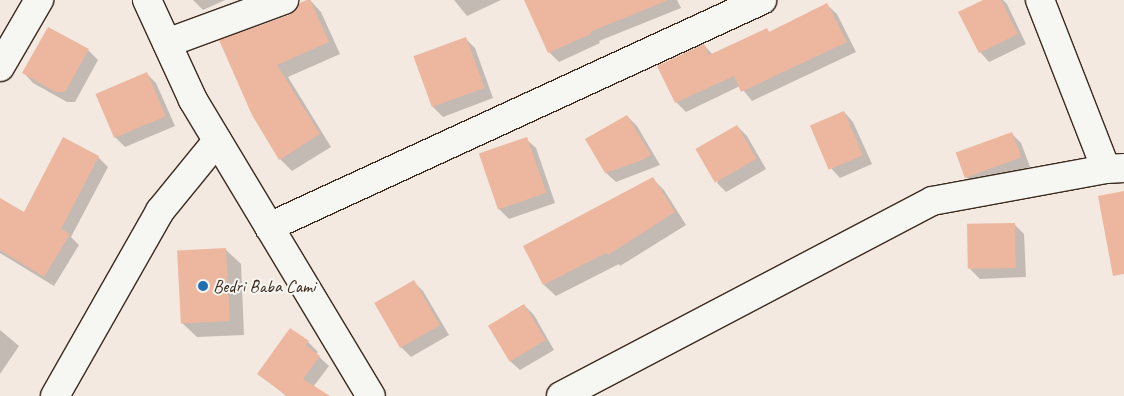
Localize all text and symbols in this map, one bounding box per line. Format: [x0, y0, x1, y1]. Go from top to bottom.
place label: Bedri Baba Cami [213, 275, 316, 297]
marker: Bedri Baba Cami [197, 280, 209, 292]

